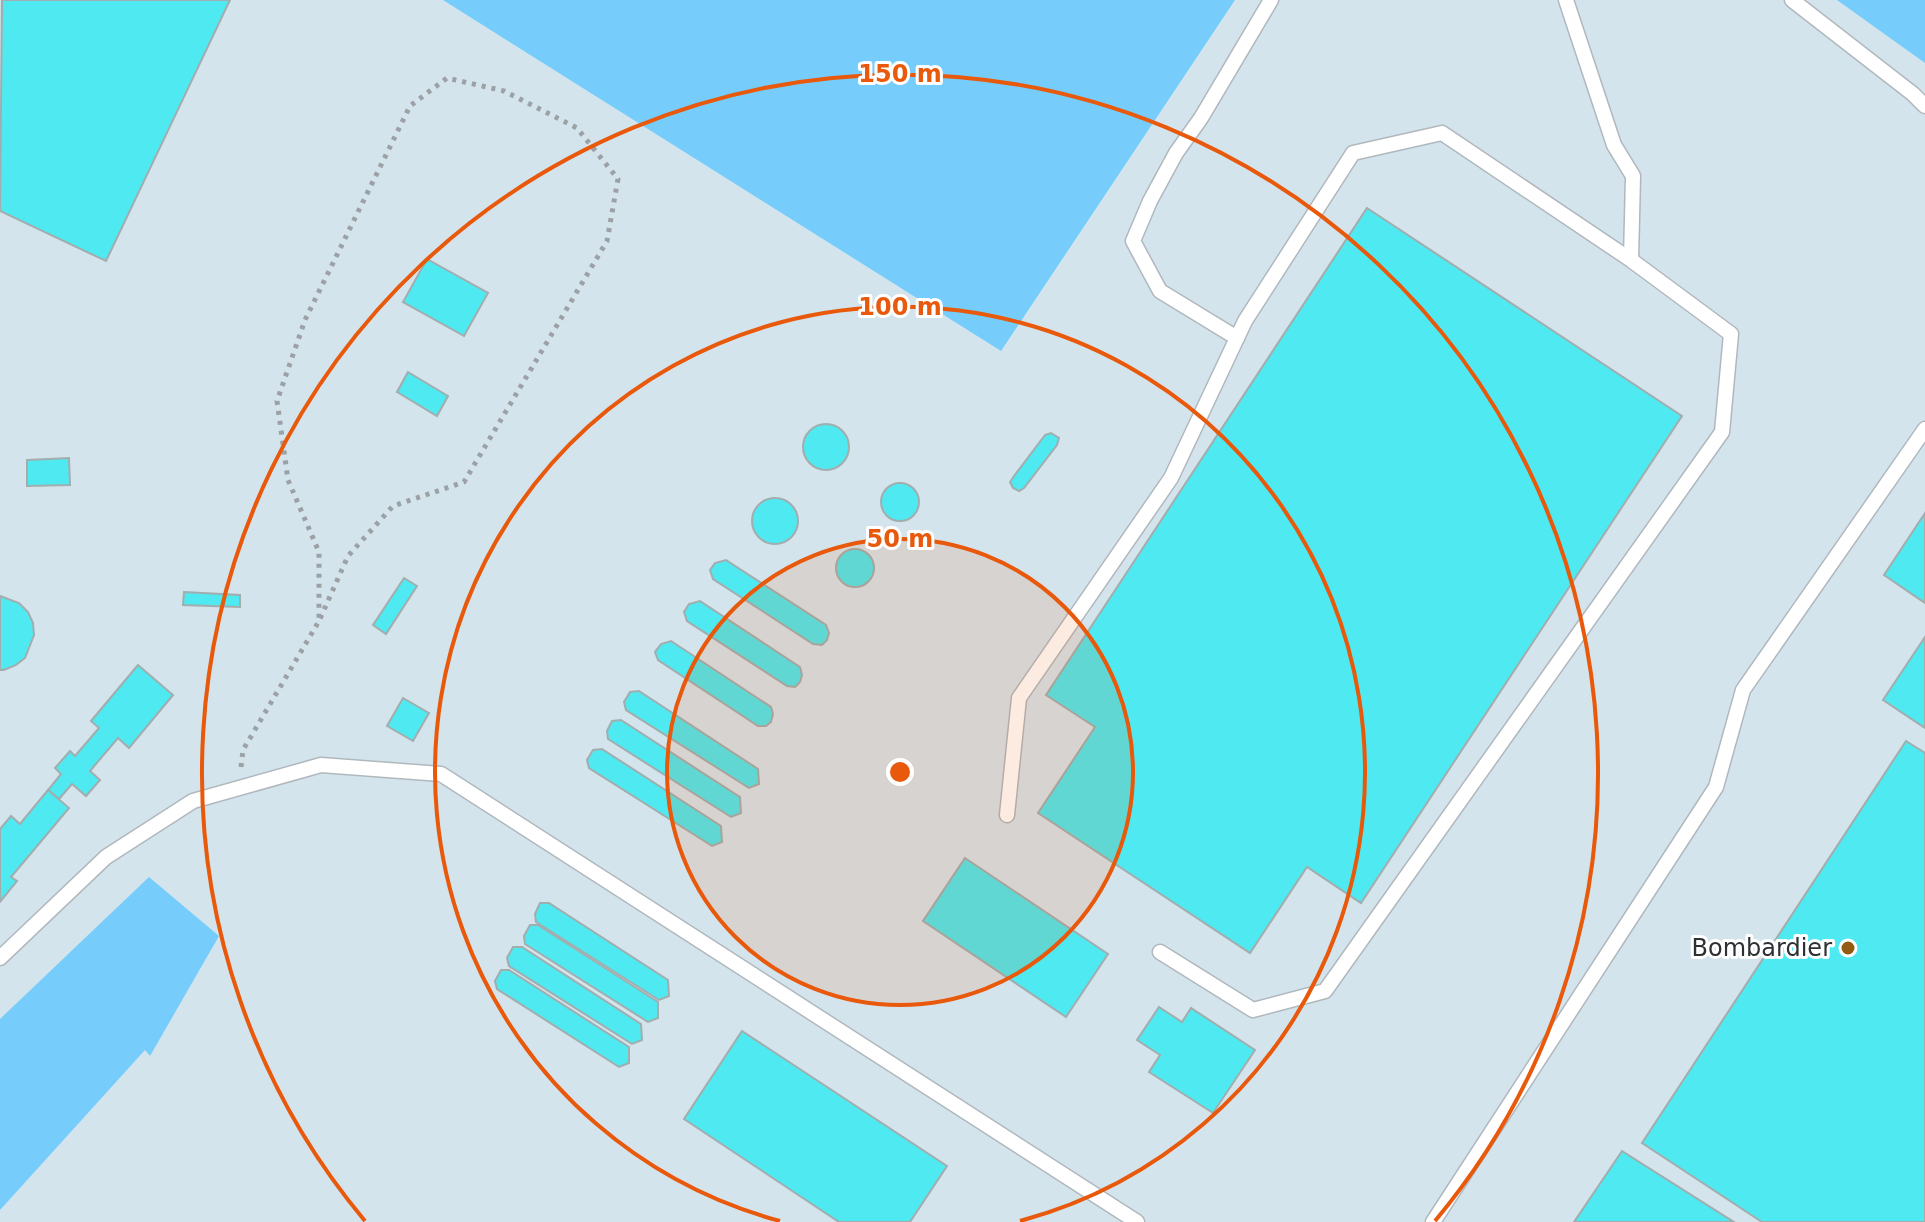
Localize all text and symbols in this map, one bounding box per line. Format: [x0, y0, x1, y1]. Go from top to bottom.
text: 150 m [858, 60, 942, 88]
text: 100 m [858, 293, 942, 321]
text: 50 m [867, 525, 933, 553]
centre of rings [886, 758, 914, 786]
place label: Bombardier [1692, 934, 1832, 962]
marker: Bombardier [1839, 939, 1857, 957]

